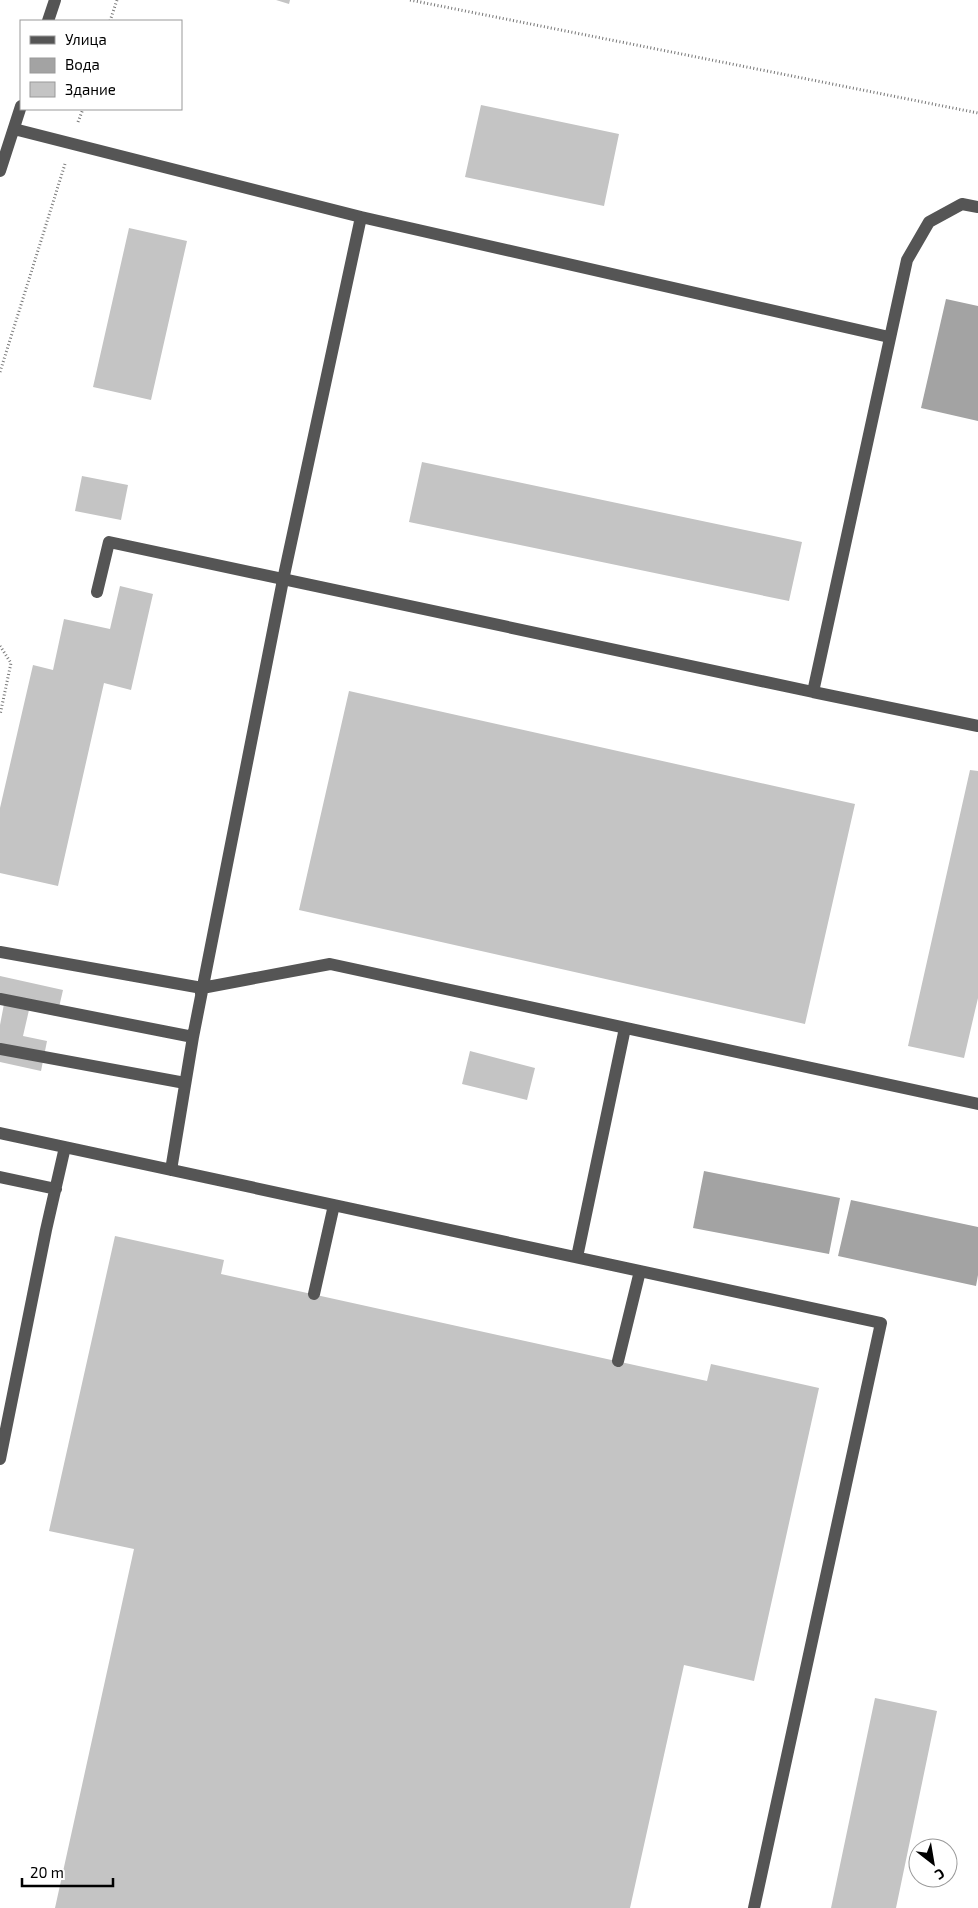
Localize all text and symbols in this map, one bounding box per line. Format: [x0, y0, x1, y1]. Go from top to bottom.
legend [20, 20, 182, 110]
text: Улица [65, 30, 107, 48]
text: Вода [65, 55, 100, 73]
text: Здание [65, 80, 116, 98]
north arrow [908, 1838, 958, 1888]
scale bar [22, 1856, 114, 1888]
text: 20 m [30, 1863, 64, 1881]
text: С [932, 1865, 948, 1884]

